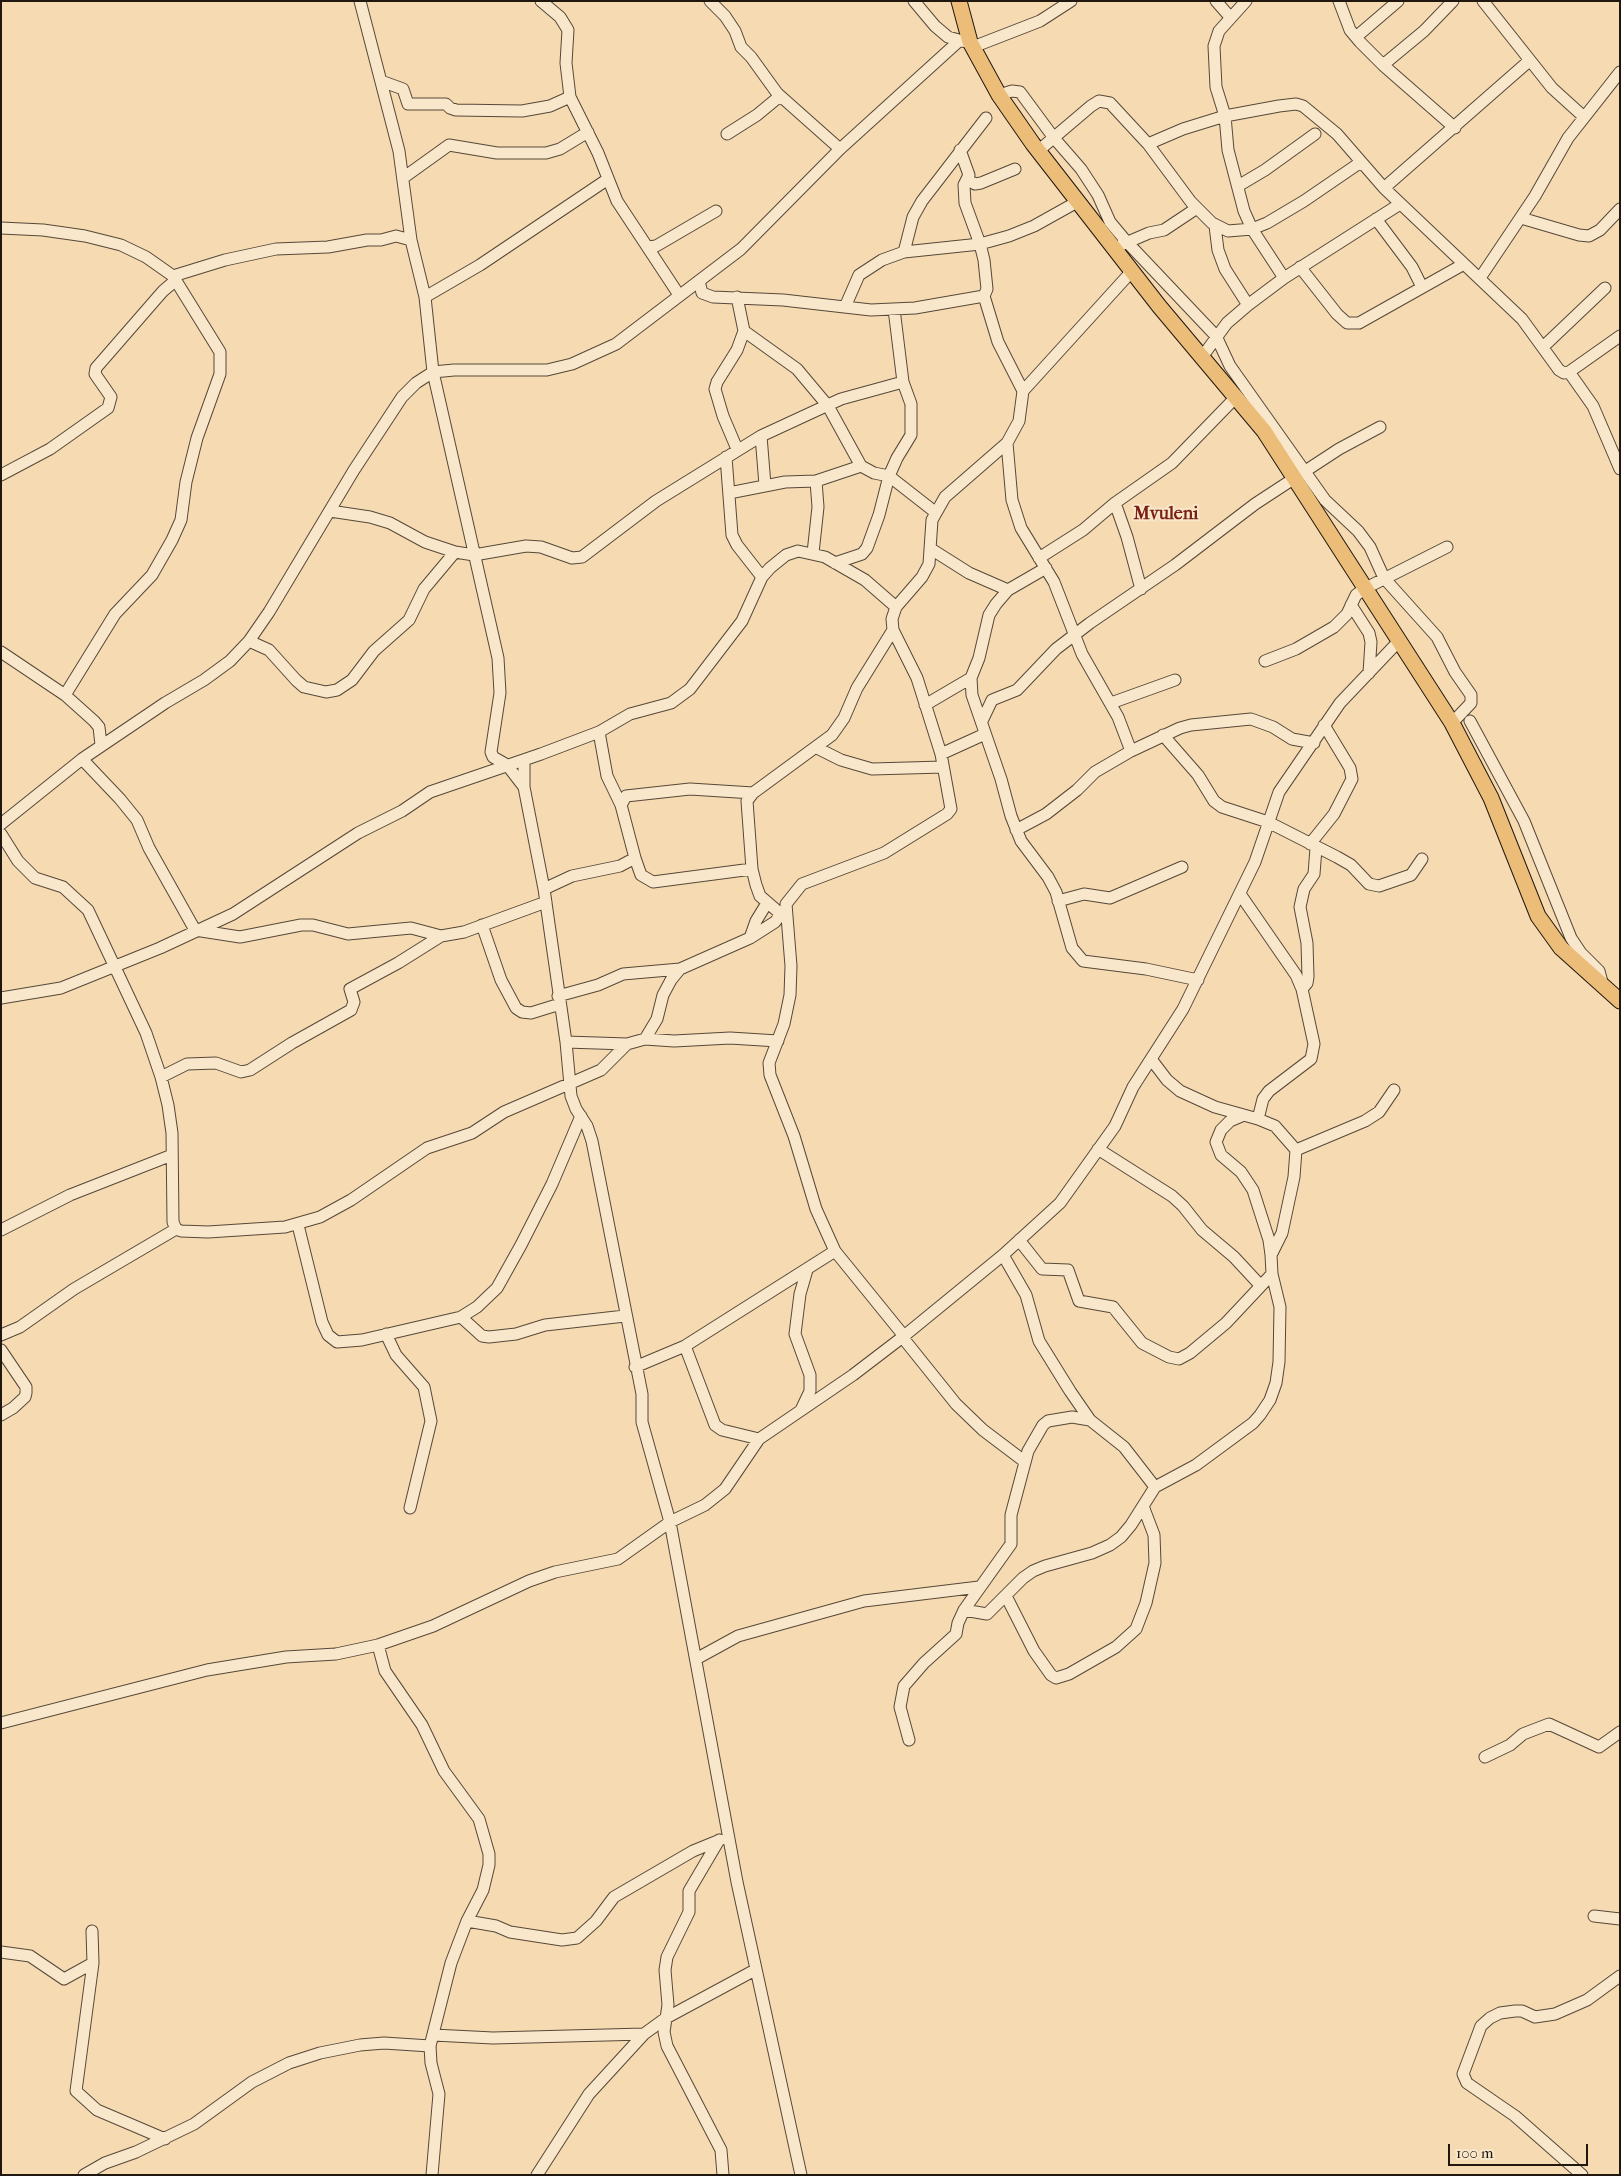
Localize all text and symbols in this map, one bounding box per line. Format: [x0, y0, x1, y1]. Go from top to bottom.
district label: Mvuleni [1134, 504, 1198, 526]
scale bar [1451, 2134, 1591, 2166]
text: 100 m [1456, 2144, 1494, 2162]

